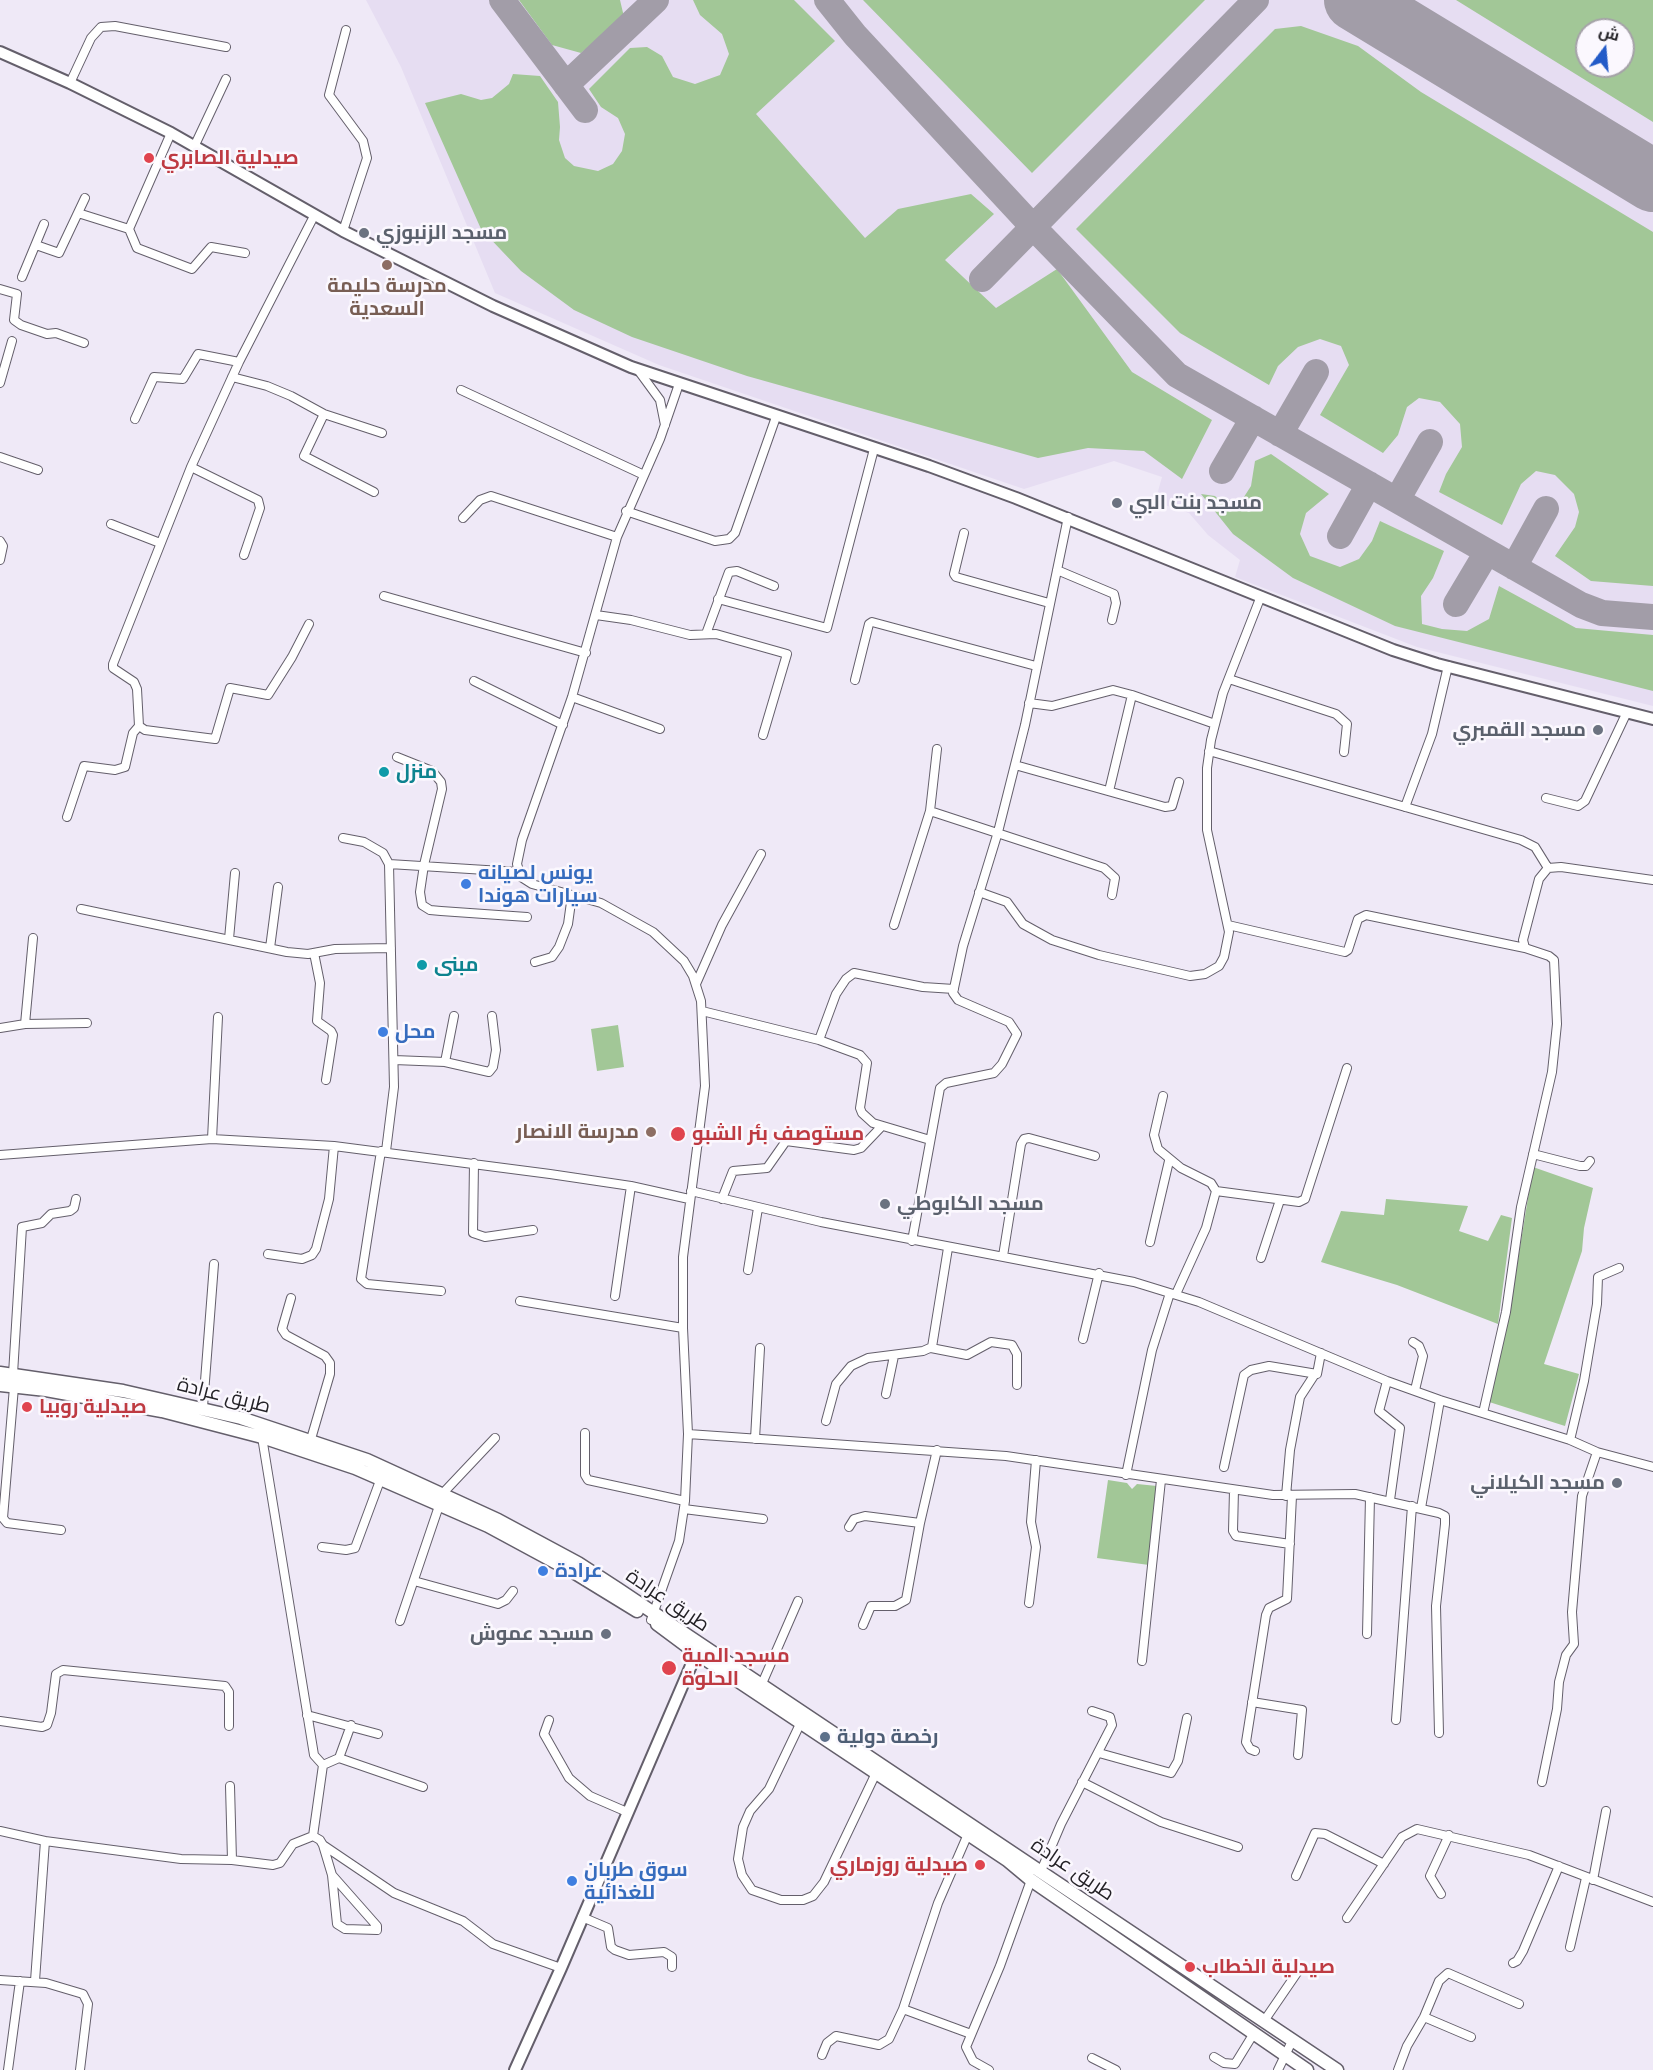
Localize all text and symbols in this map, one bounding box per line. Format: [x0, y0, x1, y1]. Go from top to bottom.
north arrow [1575, 18, 1635, 78]
text: ش [1597, 20, 1622, 44]
place label: صيدلية الصابري [161, 146, 299, 170]
marker: صيدلية الصابري [142, 151, 156, 165]
place label: مسجد الزنبوزي [376, 221, 507, 245]
marker: مسجد الزنبوزي [357, 226, 371, 240]
marker: مدرسة حليمة السعدية [380, 258, 394, 272]
place label: مدرسة حليمة السعدية [327, 274, 447, 321]
place label: مسجد بنت البي [1129, 491, 1262, 515]
marker: مسجد بنت البي [1110, 496, 1124, 510]
place label: مسجد القمبري [1453, 718, 1586, 742]
marker: مسجد القمبري [1591, 723, 1605, 737]
place label: منزل [396, 760, 437, 784]
marker: منزل [377, 765, 391, 779]
place label: يونس لصيانه سيارات هوندا [478, 861, 598, 908]
marker: يونس لصيانه سيارات هوندا [459, 877, 473, 891]
place label: مبنى [434, 953, 478, 977]
marker: مبنى [415, 958, 429, 972]
place label: محل [395, 1020, 435, 1044]
marker: محل [376, 1025, 390, 1039]
place label: مدرسة الانصار [516, 1120, 639, 1144]
place label: مستوصف بئر الشبو [692, 1122, 864, 1146]
marker: مدرسة الانصار [644, 1125, 658, 1139]
marker: مستوصف بئر الشبو [669, 1125, 687, 1143]
place label: مسجد الكابوطي [897, 1192, 1044, 1216]
marker: مسجد الكابوطي [878, 1197, 892, 1211]
street label: طريق عرادة [175, 1372, 273, 1418]
place label: صيدلية روبيا [39, 1395, 147, 1419]
marker: صيدلية روبيا [20, 1400, 34, 1414]
place label: مسجد الكيلاني [1470, 1471, 1605, 1495]
marker: مسجد الكيلاني [1610, 1476, 1624, 1490]
place label: عرادة [555, 1559, 602, 1583]
street label: طريق عرادة [622, 1563, 714, 1637]
marker: عرادة [536, 1564, 550, 1578]
place label: مسجد عموش [470, 1622, 594, 1646]
marker: مسجد عموش [599, 1627, 613, 1641]
place label: مسجد المية الحلوة [682, 1644, 790, 1691]
marker: مسجد المية الحلوة [660, 1659, 678, 1677]
place label: رخصة دولية [837, 1725, 939, 1749]
marker: رخصة دولية [818, 1730, 832, 1744]
street label: طريق عرادة [1027, 1832, 1119, 1906]
place label: صيدلية روزماري [830, 1853, 968, 1877]
place label: سوق طربان للغذائية [584, 1858, 688, 1905]
marker: صيدلية روزماري [973, 1858, 987, 1872]
marker: سوق طربان للغذائية [565, 1874, 579, 1888]
place label: صيدلية الخطاب [1202, 1955, 1335, 1979]
marker: صيدلية الخطاب [1183, 1960, 1197, 1974]

